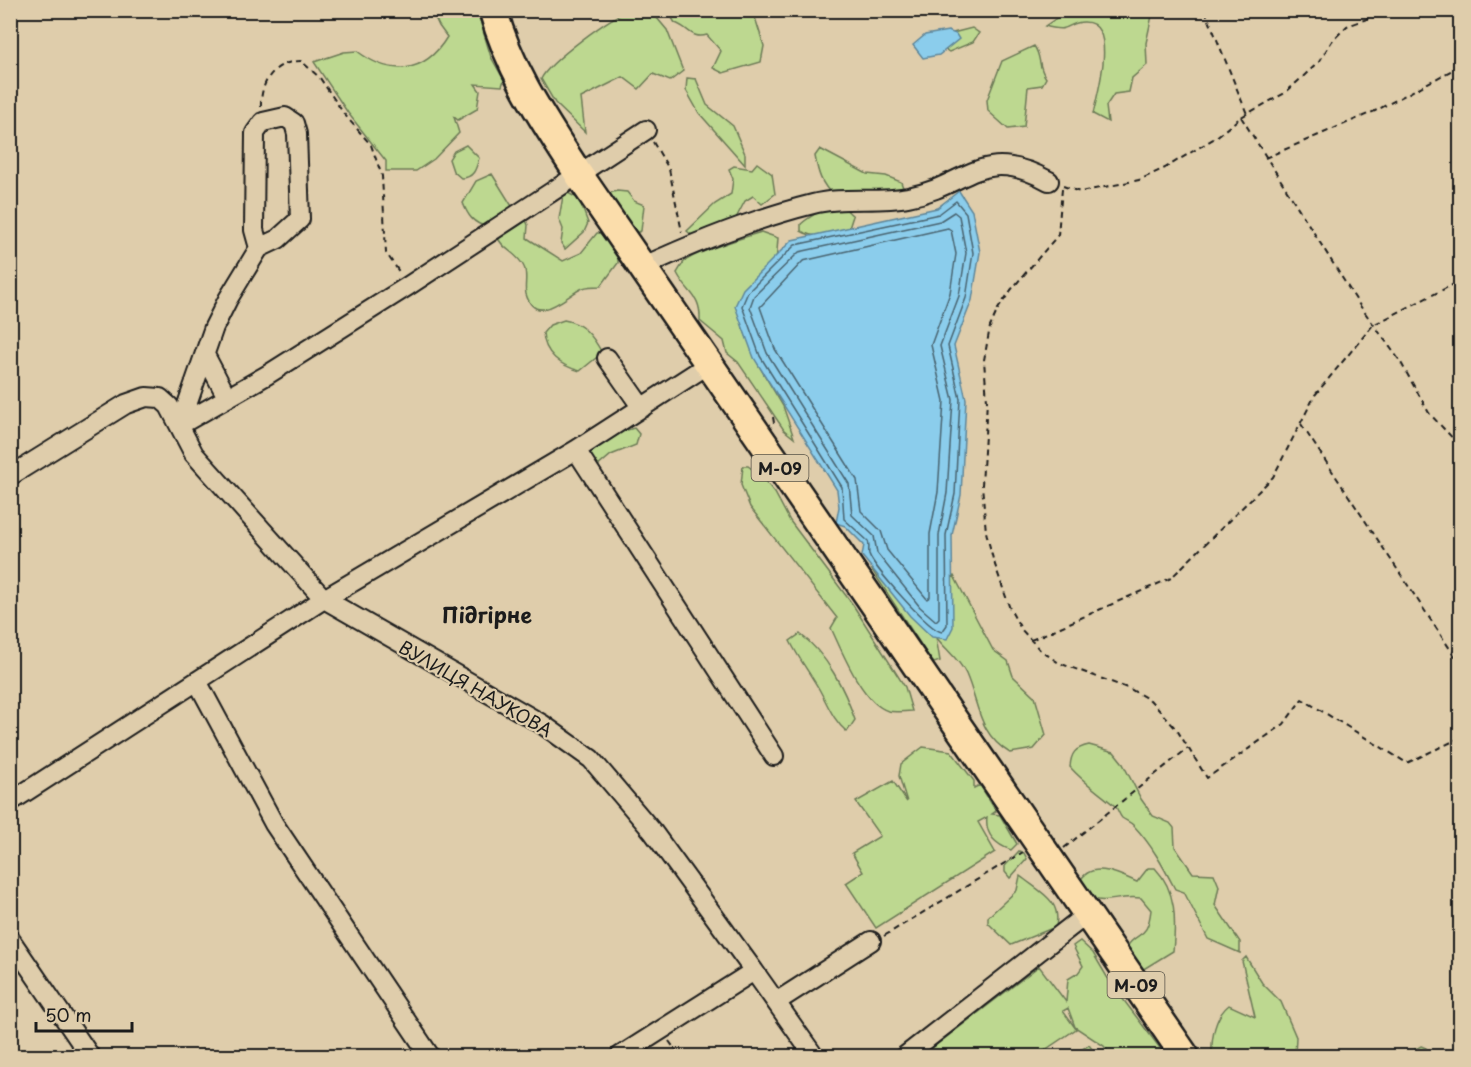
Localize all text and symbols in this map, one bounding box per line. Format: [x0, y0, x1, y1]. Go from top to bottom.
road number: М-09 [752, 455, 808, 481]
district label: Підгірне [442, 598, 532, 630]
street label: ВУЛИЦЯ НАУКОВА [394, 633, 558, 743]
road number: М-09 [1108, 972, 1164, 998]
scale bar [36, 995, 132, 1033]
text: 50 m [45, 1001, 92, 1028]

